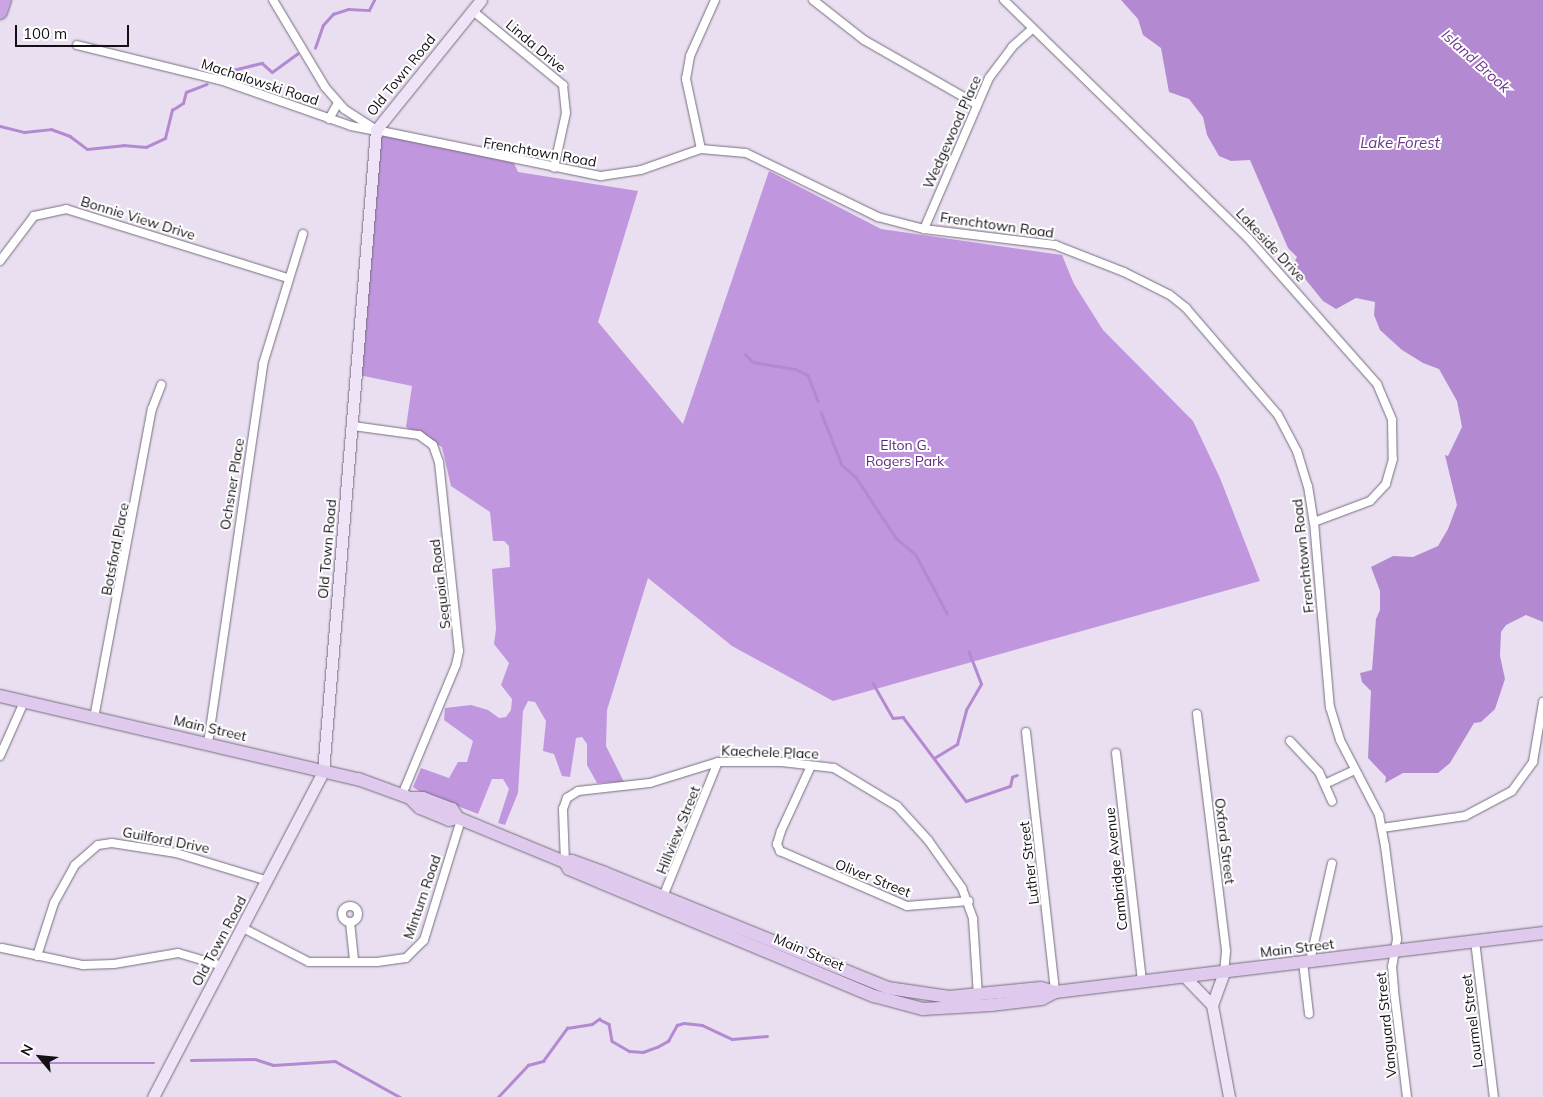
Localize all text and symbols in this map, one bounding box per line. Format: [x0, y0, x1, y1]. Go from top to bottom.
scale bar [18, 15, 131, 47]
street label: Linda Drive [502, 16, 570, 76]
text: 100 m [23, 24, 67, 43]
water label: Island Brook [1438, 26, 1514, 96]
street label: Old Town Road [363, 31, 439, 119]
street label: Machalowski Road [199, 55, 321, 109]
street label: Wedgewood Place [919, 73, 985, 191]
street label: Frenchtown Road [482, 134, 598, 170]
water label: Lake Forest [1360, 134, 1440, 152]
street label: Bonnie View Drive [79, 193, 197, 243]
street label: Lakeside Drive [1233, 205, 1309, 285]
street label: Frenchtown Road [939, 209, 1055, 241]
street label: Ochsner Place [216, 437, 248, 531]
park label: Elton G. Rogers Park [866, 437, 944, 470]
street label: Frenchtown Road [1289, 498, 1317, 614]
street label: Old Town Road [314, 499, 340, 599]
street label: Botsford Place [98, 501, 132, 597]
street label: Sequoia Road [426, 538, 454, 630]
street label: Main Street [172, 711, 248, 745]
street label: Kaechele Place [721, 742, 819, 762]
street label: Hillview Street [653, 783, 703, 877]
street label: Oxford Street [1211, 797, 1239, 885]
street label: Cambridge Avenue [1101, 807, 1131, 931]
street label: Luther Street [1016, 820, 1042, 906]
street label: Guilford Drive [121, 823, 211, 857]
street label: Minturn Road [400, 853, 444, 941]
street label: Oliver Street [833, 855, 913, 901]
street label: Old Town Road [188, 893, 250, 989]
street label: Main Street [772, 930, 846, 974]
street label: Main Street [1259, 935, 1335, 961]
street label: Vanguard Street [1372, 971, 1400, 1079]
street label: Lourmel Street [1458, 973, 1486, 1069]
north arrow [15, 1032, 65, 1082]
text: N [16, 1041, 37, 1059]

